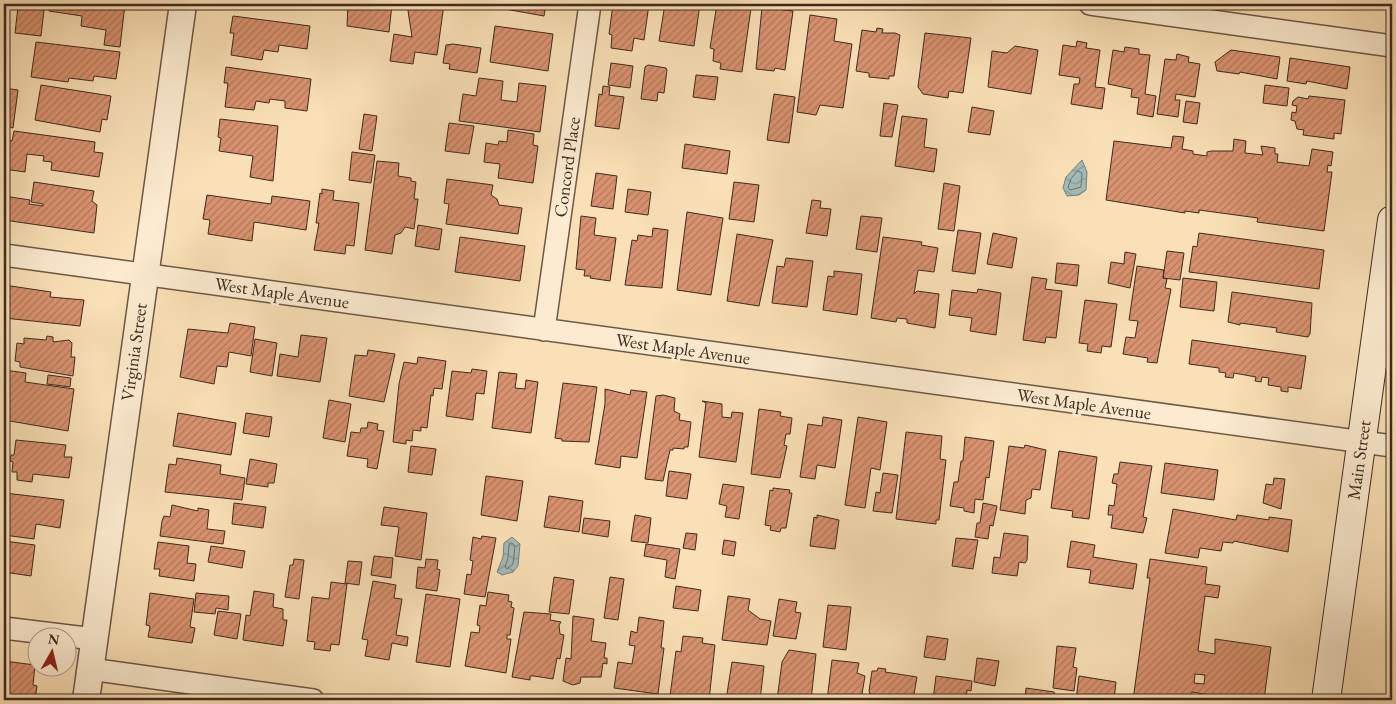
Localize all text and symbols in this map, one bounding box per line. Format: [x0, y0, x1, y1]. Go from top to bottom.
street label: Concord Place [548, 115, 585, 219]
street label: West Maple Avenue [213, 272, 351, 313]
street label: Virginia Street [115, 301, 152, 402]
street label: West Maple Avenue [614, 328, 752, 369]
street label: West Maple Avenue [1015, 383, 1153, 424]
street label: Main Street [1342, 418, 1376, 501]
north arrow [28, 626, 78, 676]
text: N [47, 629, 61, 649]

